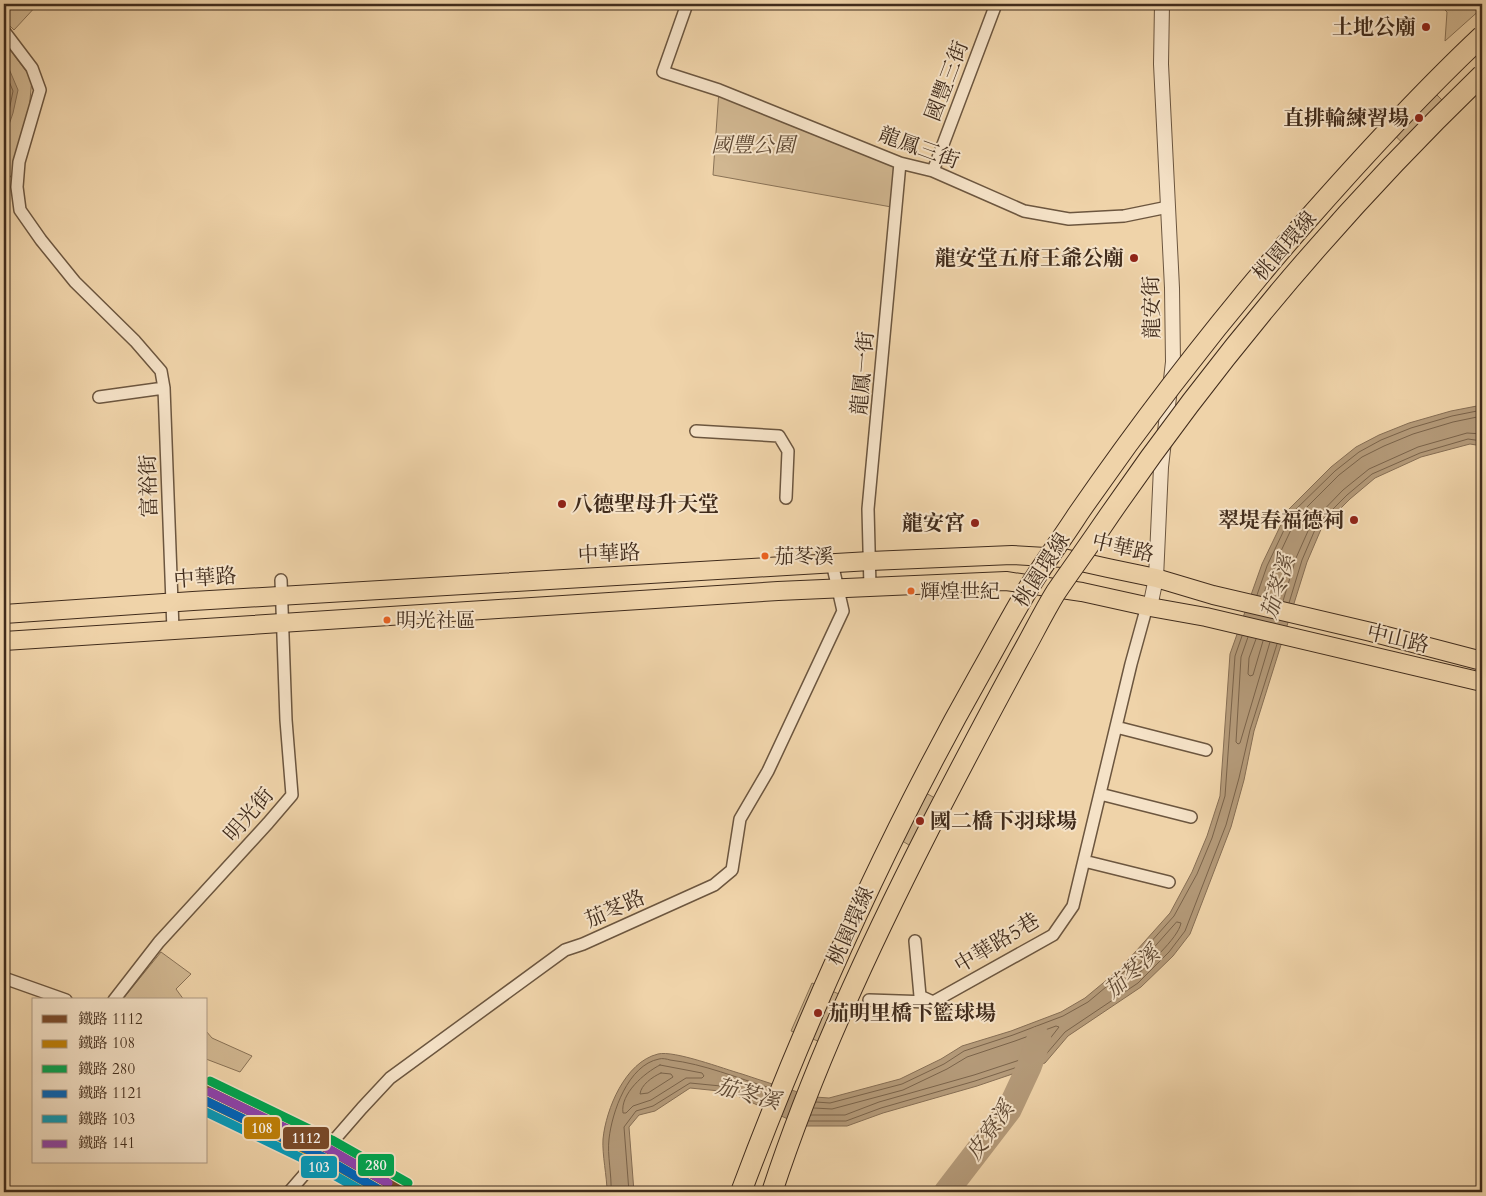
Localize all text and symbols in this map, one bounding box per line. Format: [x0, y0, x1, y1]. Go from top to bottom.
place label: 土地公廟 [1332, 13, 1416, 42]
marker: 土地公廟 [1420, 21, 1432, 33]
street label: 國豐三街 [918, 37, 976, 125]
place label: 直排輪練習場 [1283, 104, 1409, 133]
marker: 直排輪練習場 [1413, 112, 1425, 124]
street label: 龍鳳三街 [875, 120, 963, 176]
park label: 國豐公園 [711, 131, 798, 160]
street label: 桃園環線 [1247, 205, 1323, 287]
place label: 龍安堂五府王爺公廟 [935, 244, 1124, 273]
marker: 龍安堂五府王爺公廟 [1128, 252, 1140, 264]
street label: 龍安街 [1137, 275, 1167, 339]
street label: 龍鳳一街 [845, 330, 881, 416]
street label: 富裕街 [133, 454, 165, 518]
place label: 八德聖母升天堂 [572, 490, 719, 519]
marker: 八德聖母升天堂 [556, 498, 568, 510]
place label: 翠堤春福德祠 [1218, 506, 1344, 535]
place label: 龍安宮 [902, 509, 965, 538]
marker: 翠堤春福德祠 [1348, 514, 1360, 526]
marker: 龍安宮 [969, 517, 981, 529]
street label: 桃園環線 [1007, 527, 1077, 613]
street label: 中華路 [1089, 527, 1157, 569]
street label: 中華路 [577, 538, 641, 570]
place label: 茄苳溪 [774, 543, 834, 570]
water label: 茄苳溪 [1254, 549, 1303, 623]
marker: 茄苳溪 [760, 551, 770, 561]
street label: 中華路 [173, 561, 237, 595]
place label: 輝煌世紀 [920, 578, 1000, 605]
marker: 輝煌世紀 [906, 586, 916, 596]
place label: 明光社區 [396, 607, 476, 634]
marker: 明光社區 [382, 615, 392, 625]
street label: 中山路 [1364, 618, 1432, 660]
street label: 明光街 [217, 782, 281, 848]
place label: 國二橋下羽球場 [930, 807, 1077, 836]
marker: 國二橋下羽球場 [914, 815, 926, 827]
street label: 桃園環線 [821, 882, 881, 970]
street label: 茄苳路 [580, 883, 650, 935]
street label: 中華路5巷 [949, 906, 1045, 980]
water label: 茄苳溪 [1097, 937, 1168, 1005]
legend [32, 998, 208, 1164]
place label: 茄明里橋下籃球場 [828, 999, 996, 1028]
marker: 茄明里橋下籃球場 [812, 1007, 824, 1019]
text: 鐵路 1112 [78, 1009, 143, 1029]
text: 鐵路 108 [78, 1033, 135, 1053]
text: 鐵路 280 [78, 1059, 135, 1079]
water label: 茄苳溪 [712, 1071, 786, 1118]
text: 鐵路 1121 [78, 1083, 143, 1103]
water label: 皮寮溪 [959, 1094, 1022, 1167]
text: 鐵路 103 [78, 1109, 135, 1129]
line badge: 108 [243, 1116, 281, 1140]
text: 108 [251, 1119, 273, 1138]
line badge: 1112 [282, 1126, 330, 1150]
text: 1112 [292, 1129, 320, 1148]
text: 鐵路 141 [78, 1133, 135, 1153]
line badge: 280 [357, 1153, 395, 1177]
line badge: 103 [300, 1155, 338, 1179]
text: 280 [365, 1156, 387, 1175]
text: 103 [308, 1158, 330, 1177]

